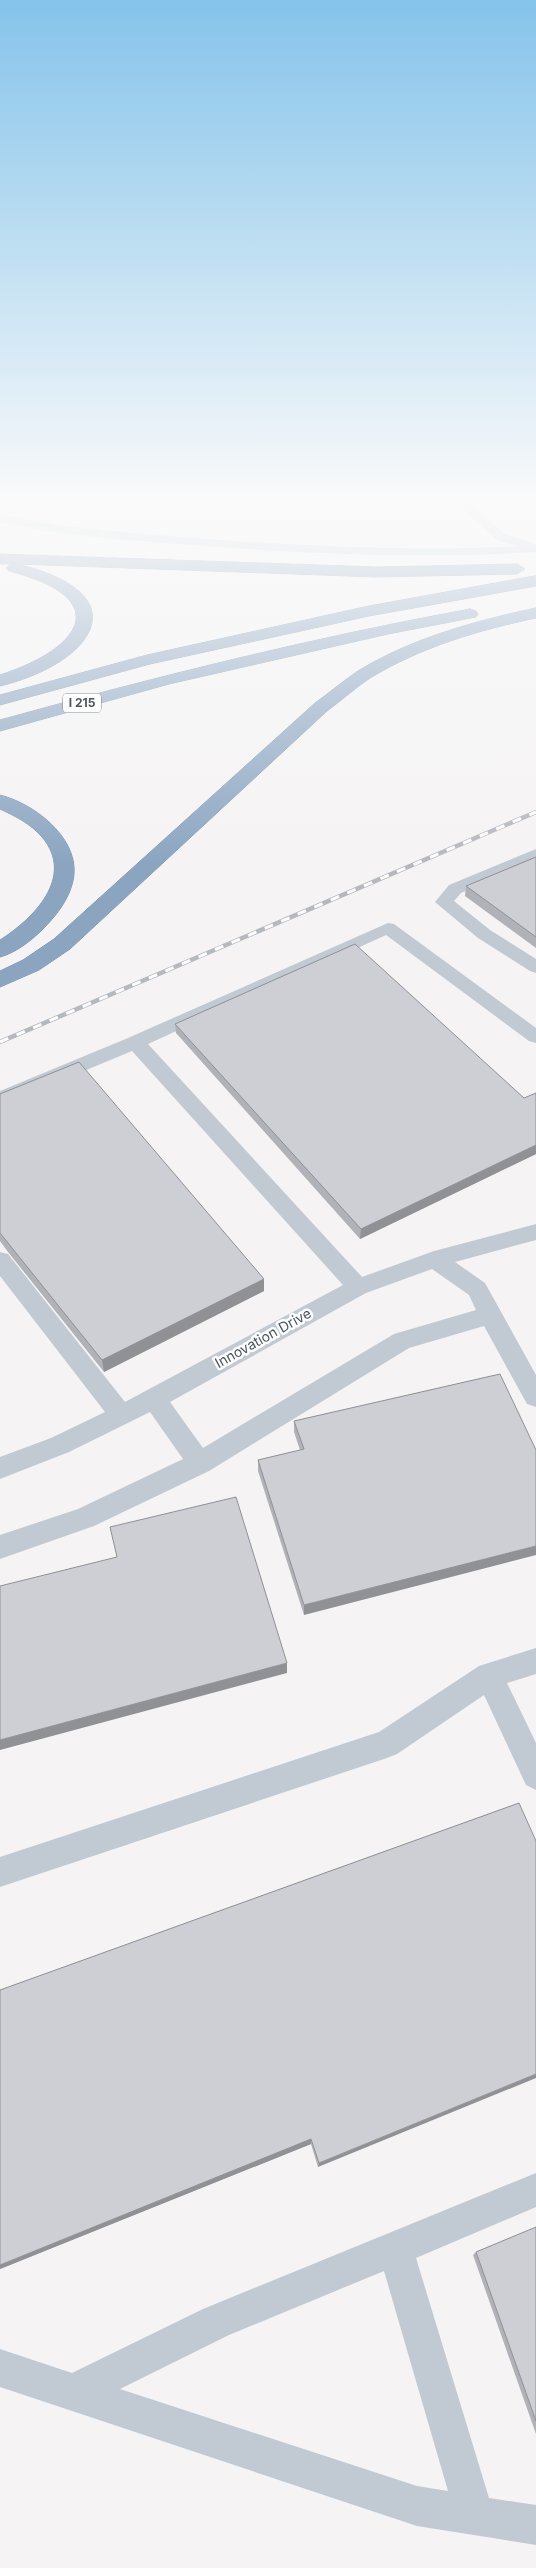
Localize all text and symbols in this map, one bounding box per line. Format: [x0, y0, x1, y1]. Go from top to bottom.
road number: I 215 [63, 694, 101, 712]
street label: Innovation Drive [212, 1304, 314, 1371]

